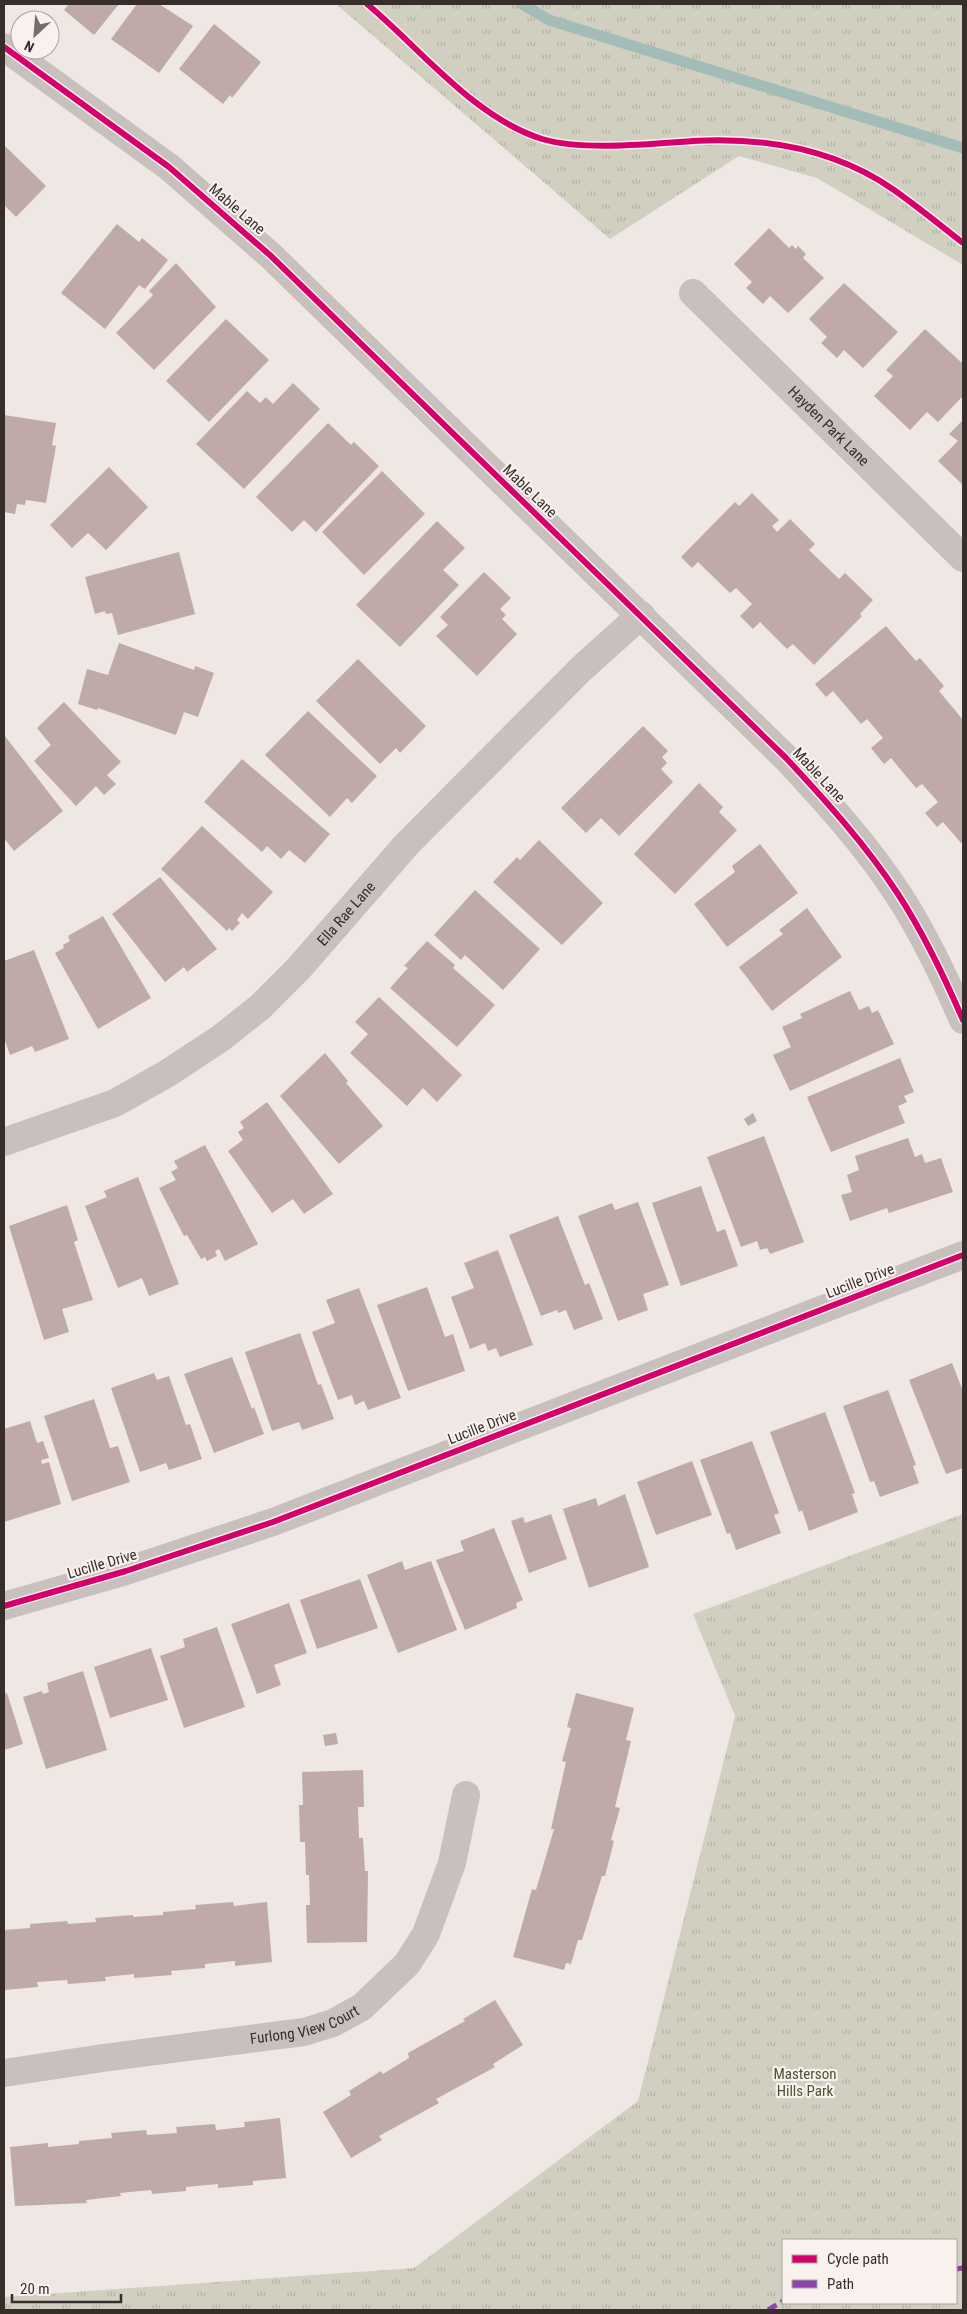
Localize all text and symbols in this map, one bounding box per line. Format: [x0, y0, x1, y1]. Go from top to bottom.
north arrow [10, 10, 60, 60]
text: N [22, 38, 37, 56]
street label: Mable Lane [205, 180, 269, 238]
street label: Hayden Park Lane [784, 382, 873, 470]
street label: Mable Lane [499, 461, 561, 521]
street label: Mable Lane [789, 744, 849, 806]
street label: Ella Rae Lane [313, 878, 379, 950]
street label: Lucille Drive [823, 1260, 897, 1302]
street label: Lucille Drive [445, 1406, 519, 1448]
street label: Lucille Drive [65, 1545, 139, 1583]
street label: Furlong View Court [249, 2001, 362, 2048]
park label: Masterson Hills Park [773, 2065, 837, 2100]
legend [782, 2239, 957, 2304]
text: Cycle path [827, 2250, 889, 2268]
scale bar [12, 2272, 121, 2304]
text: Path [827, 2275, 854, 2293]
text: 20 m [20, 2280, 50, 2298]

